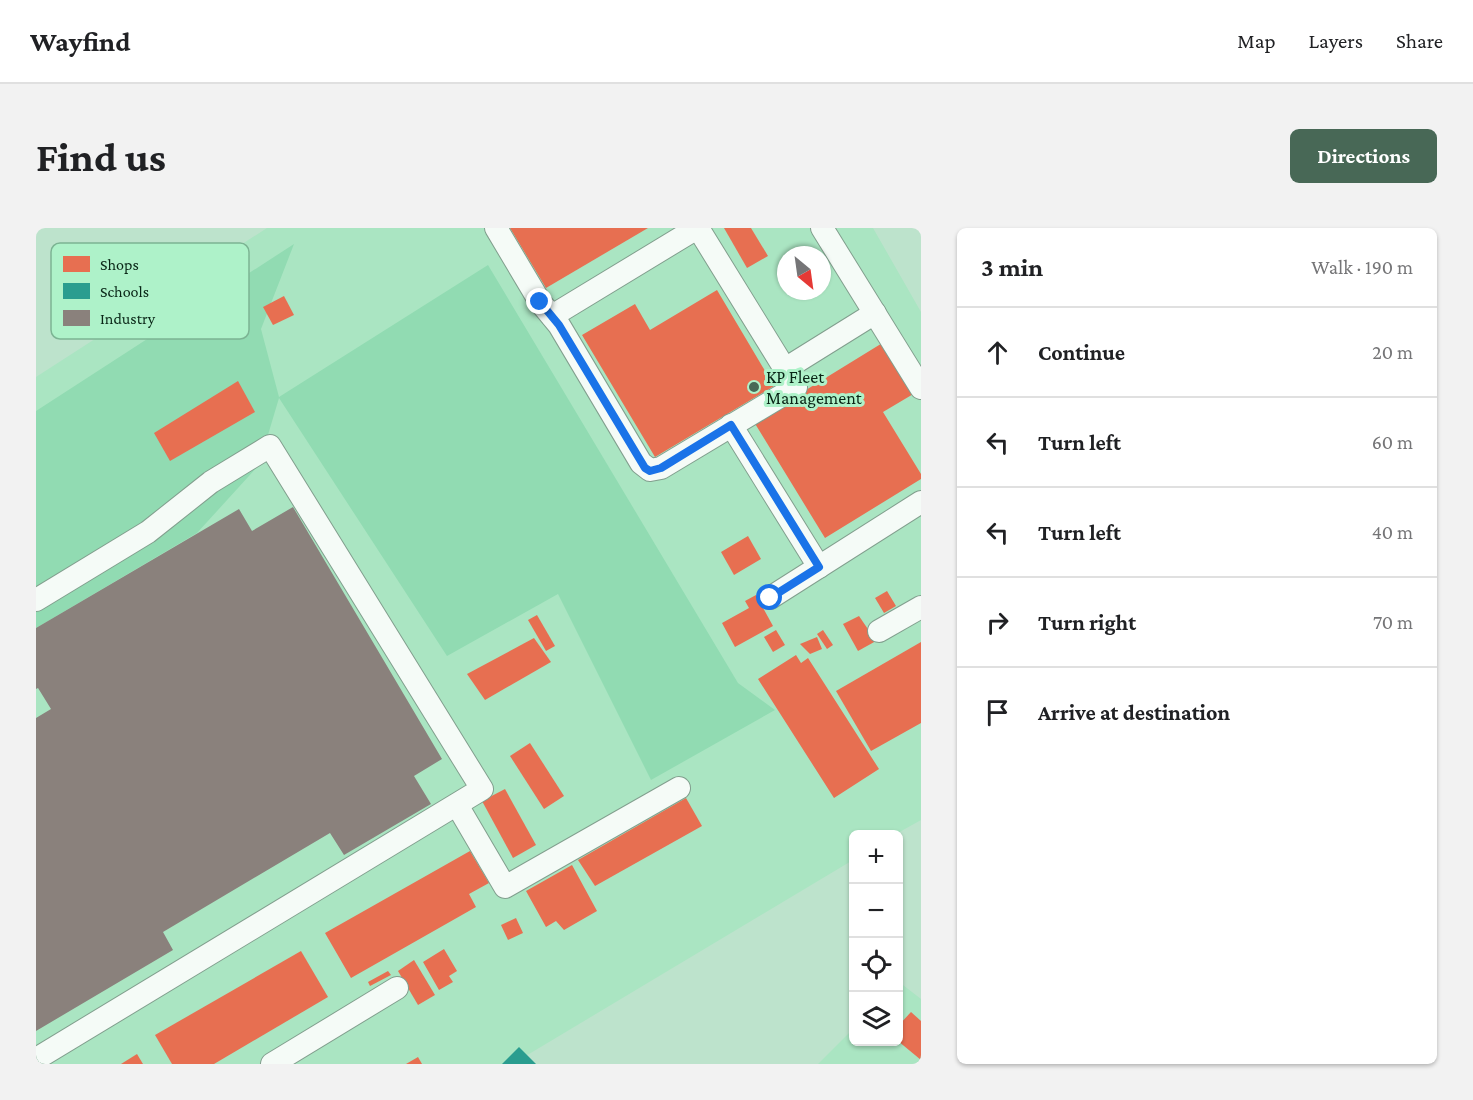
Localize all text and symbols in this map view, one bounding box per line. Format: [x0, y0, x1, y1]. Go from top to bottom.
text: Wayfind [30, 26, 131, 57]
text: Map [1237, 29, 1276, 53]
text: Layers [1309, 29, 1363, 53]
text: Share [1396, 29, 1443, 53]
button: Directions [1290, 129, 1437, 183]
text: Find us [36, 133, 166, 180]
legend [51, 243, 249, 339]
north arrow [777, 246, 831, 300]
text: 3 min [981, 253, 1043, 282]
text: Shops [100, 256, 139, 274]
text: Walk · 190 m [1311, 256, 1413, 278]
text: Schools [100, 283, 149, 300]
route end [526, 288, 552, 314]
text: Industry [100, 310, 156, 328]
icon: ahead [981, 336, 1014, 369]
text: Continue [1038, 340, 1125, 365]
text: 20 m [1372, 341, 1413, 363]
place label: KP Fleet Management [766, 367, 863, 408]
marker: KP Fleet Management [747, 380, 761, 394]
icon: left [981, 426, 1014, 459]
text: Turn left [1038, 430, 1121, 455]
text: 60 m [1372, 431, 1413, 453]
icon: left [981, 516, 1014, 549]
text: Turn left [1038, 520, 1121, 545]
text: 40 m [1372, 521, 1413, 543]
route start [756, 584, 782, 610]
icon: right [981, 606, 1014, 639]
text: Turn right [1038, 610, 1136, 635]
text: 70 m [1373, 611, 1413, 633]
icon: arrive [981, 696, 1014, 729]
text: Arrive at destination [1038, 700, 1230, 725]
map controls [849, 830, 903, 1046]
button: + [849, 830, 903, 884]
button: − [849, 884, 903, 938]
button: locate [849, 938, 903, 992]
button: layers [849, 992, 903, 1046]

